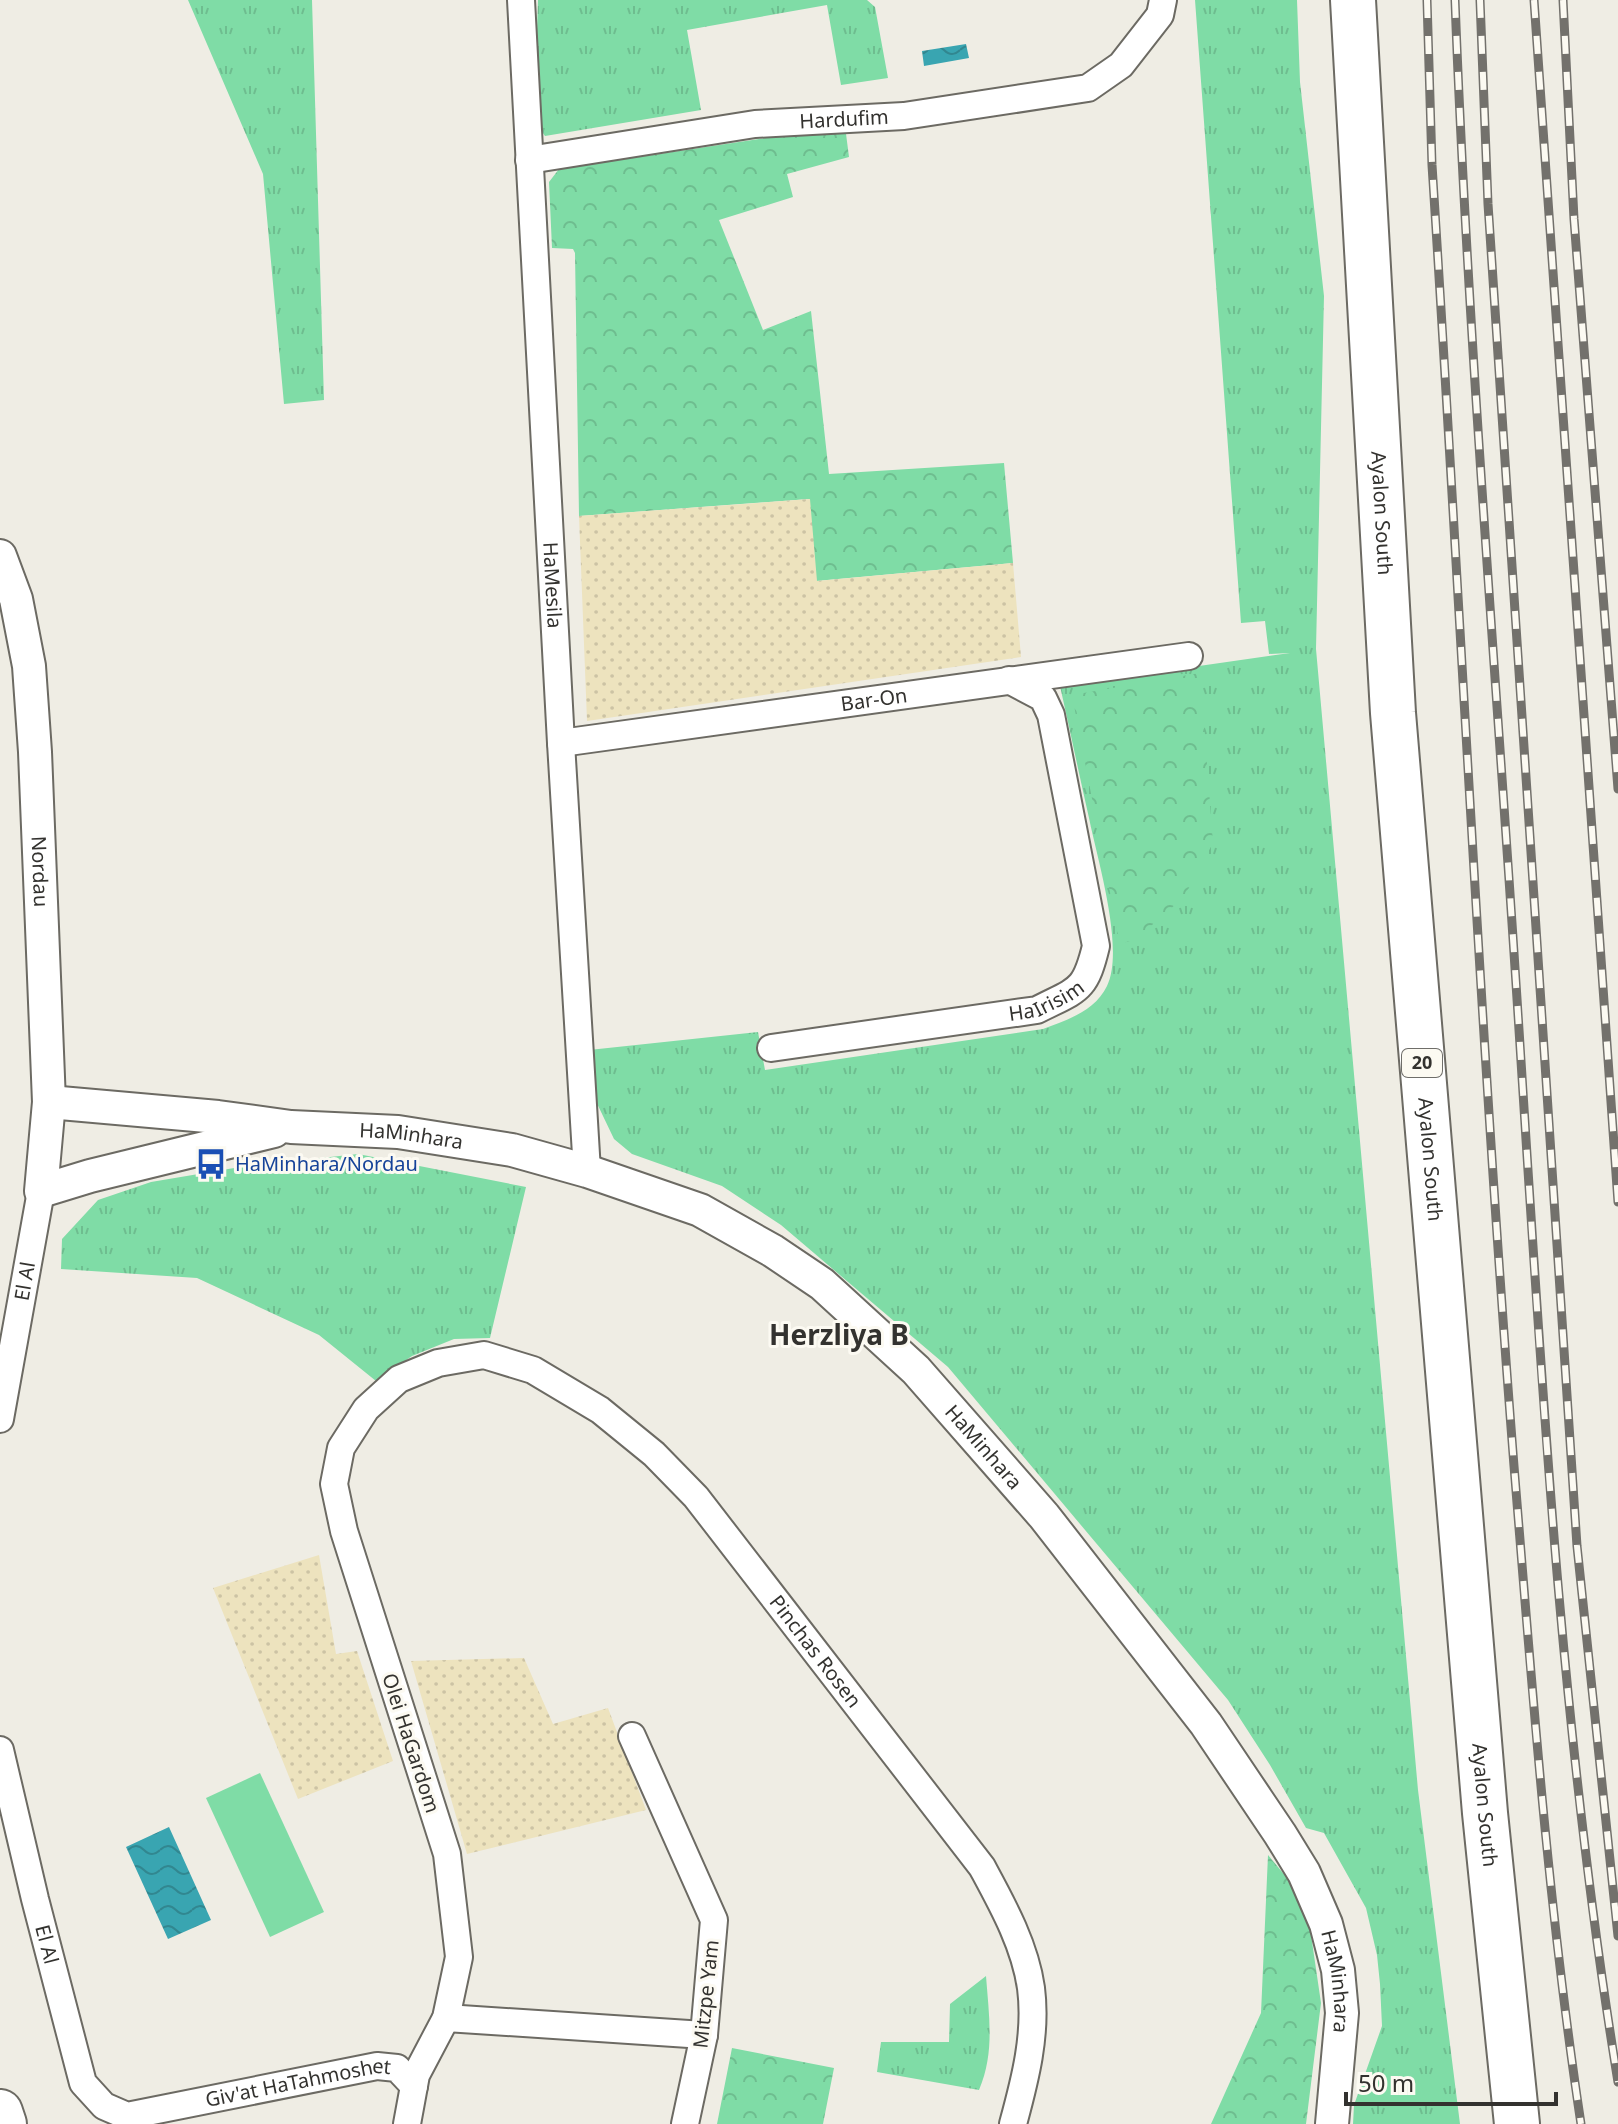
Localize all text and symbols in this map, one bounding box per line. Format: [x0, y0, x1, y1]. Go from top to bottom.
street label: Hardufim [799, 103, 889, 135]
street label: Ayalon South [1365, 450, 1399, 576]
street label: HaMesila [537, 541, 569, 629]
street label: Bar-On [839, 681, 909, 717]
street label: Nordau [25, 835, 55, 908]
street label: HaIrisim [1007, 974, 1089, 1027]
road number: 20 [1402, 1049, 1442, 1077]
street label: Ayalon South [1412, 1096, 1449, 1222]
street label: HaMinhara [359, 1116, 465, 1155]
bus stop icon: HaMinhara/Nordau [194, 1147, 228, 1181]
place label: HaMinhara/Nordau [235, 1150, 418, 1177]
street label: El Al [8, 1259, 41, 1303]
district label: Herzliya B [769, 1315, 909, 1353]
street label: HaMinhara [939, 1399, 1029, 1495]
street label: Pinchas Rosen [764, 1589, 868, 1713]
street label: Olei HaGardom [376, 1670, 447, 1816]
street label: Ayalon South [1466, 1742, 1504, 1868]
street label: El Al [29, 1922, 65, 1967]
street label: HaMinhara [1315, 1927, 1356, 2034]
street label: Mitzpe Yam [686, 1938, 725, 2050]
street label: Giv'at HaTahmoshet [203, 2052, 392, 2113]
scale bar [1346, 2056, 1556, 2106]
text: 50 m [1358, 2066, 1414, 2099]

